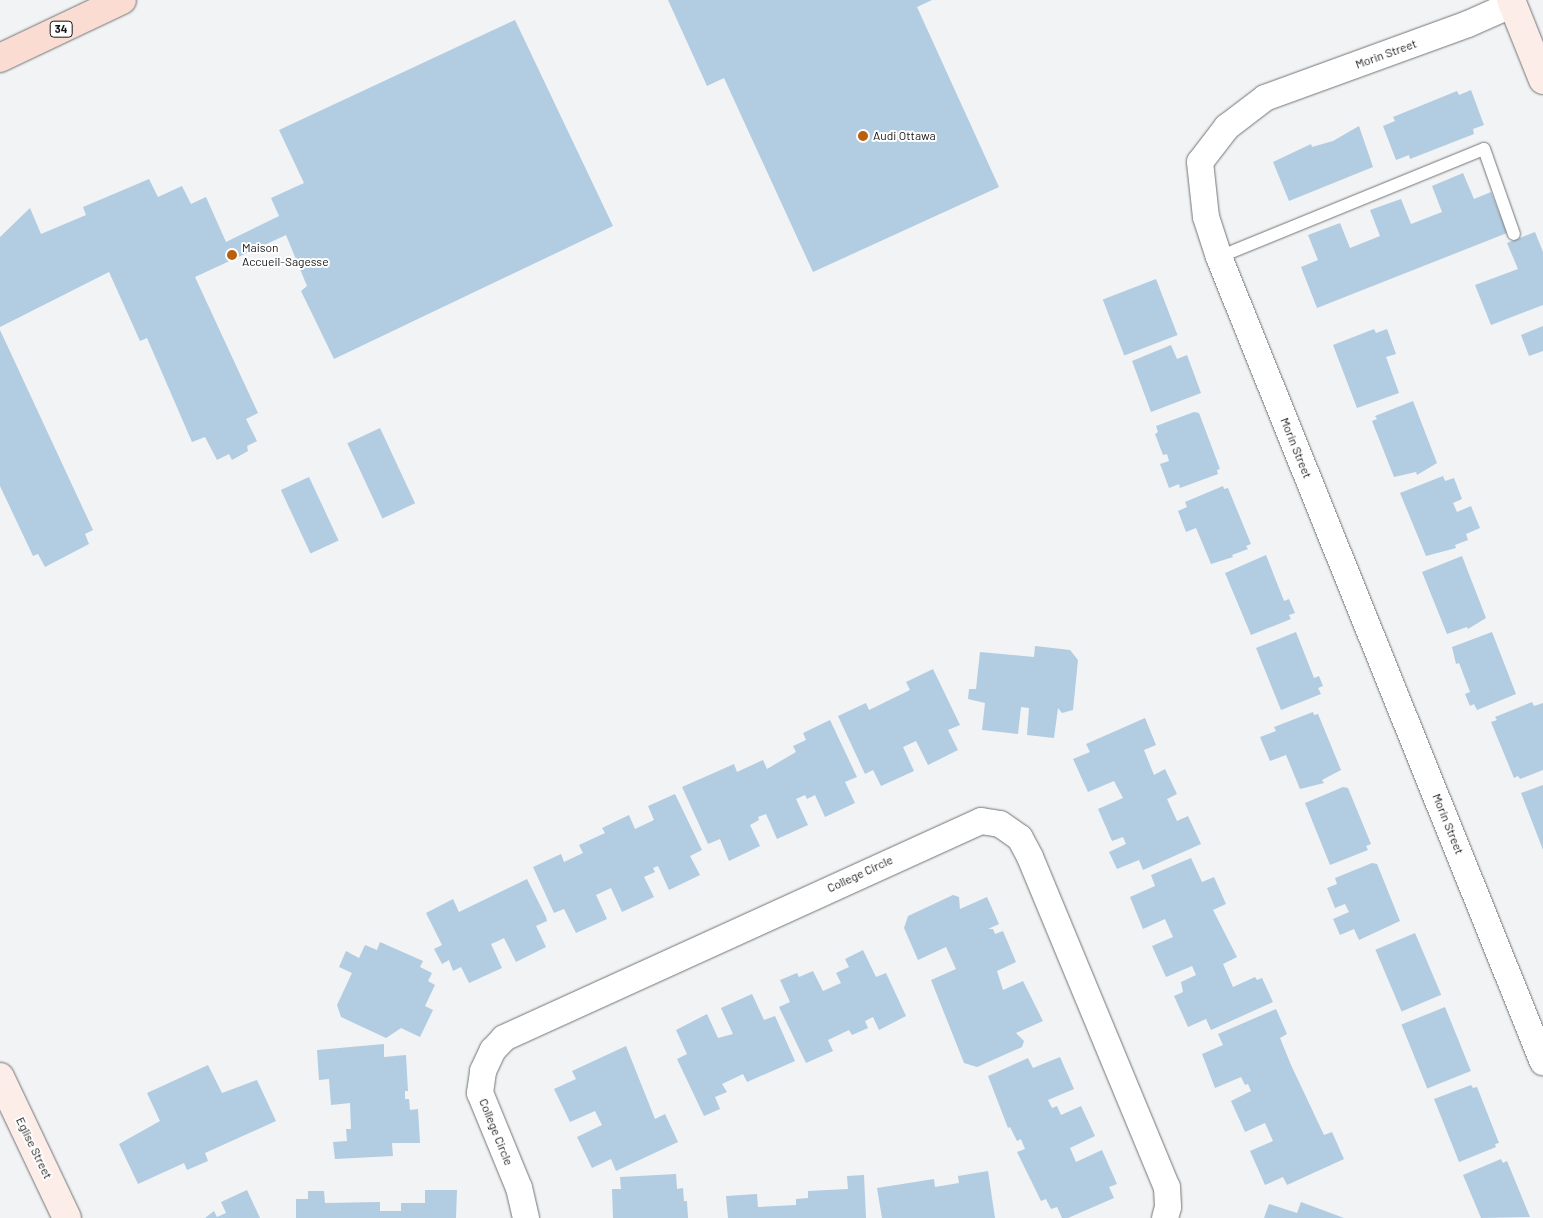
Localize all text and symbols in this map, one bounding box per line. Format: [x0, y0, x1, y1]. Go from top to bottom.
road number: 34 [48, 20, 74, 38]
street label: Morin Street [1353, 36, 1419, 72]
place label: Audi Ottawa [873, 129, 936, 143]
marker: Audi Ottawa [857, 130, 869, 142]
place label: Maison Accueil-Sagesse [242, 241, 329, 269]
marker: Maison Accueil-Sagesse [226, 249, 238, 261]
street label: Morin Street [1277, 416, 1315, 480]
street label: Morin Street [1429, 792, 1467, 856]
street label: College Circle [825, 852, 895, 896]
street label: College Circle [476, 1096, 516, 1168]
street label: Eglise Street [13, 1115, 55, 1181]

